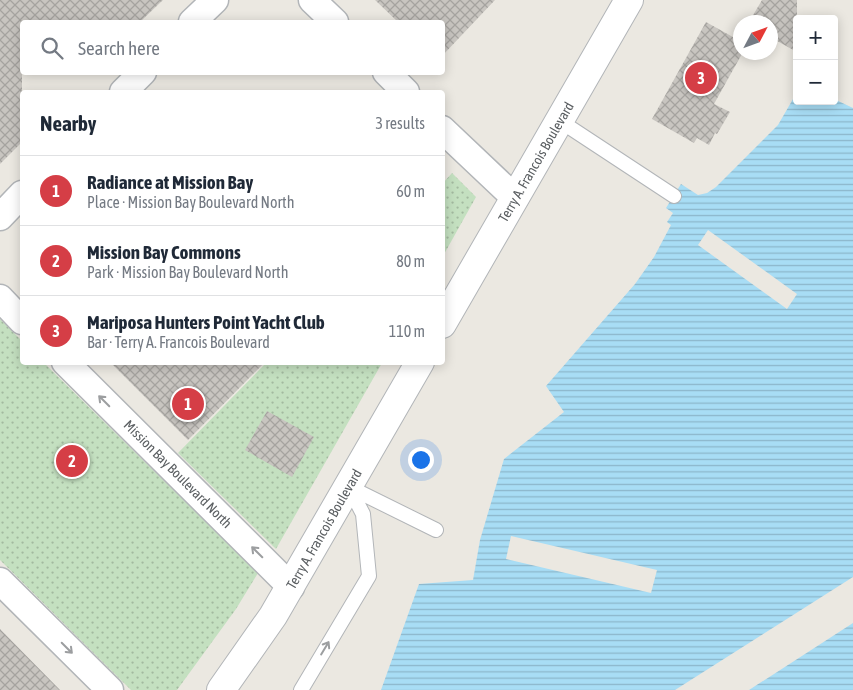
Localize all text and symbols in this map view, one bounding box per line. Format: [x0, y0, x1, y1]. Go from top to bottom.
north arrow [733, 15, 778, 60]
map controls [793, 15, 838, 105]
button: + [793, 15, 838, 60]
search box [20, 20, 445, 75]
icon: search [38, 34, 66, 62]
text: Search here [78, 37, 160, 59]
pin: 3 [685, 59, 717, 97]
button: − [793, 60, 838, 105]
street label: Terry A. Francois Boulevard [495, 99, 577, 225]
text: Nearby [40, 111, 96, 135]
text: 3 results [375, 114, 425, 132]
text: Radiance at Mission Bay [87, 171, 253, 193]
text: 1 [52, 182, 60, 200]
text: 60 m [396, 182, 425, 200]
text: Place · Mission Bay Boulevard North [87, 193, 294, 211]
text: Mission Bay Commons [87, 241, 241, 263]
text: 2 [52, 252, 60, 270]
text: 80 m [396, 252, 425, 270]
text: Park · Mission Bay Boulevard North [87, 263, 288, 281]
text: Mariposa Hunters Point Yacht Club [87, 311, 325, 333]
text: 3 [52, 322, 60, 340]
text: 110 m [389, 322, 425, 340]
text: Bar · Terry A. Francois Boulevard [87, 333, 270, 351]
pin: 1 [172, 385, 204, 423]
one-way arrow [98, 395, 110, 407]
street label: Mission Bay Boulevard North [121, 417, 235, 531]
pin: 2 [56, 442, 88, 480]
your location [408, 447, 434, 473]
street label: Terry A. Francois Boulevard [283, 466, 365, 592]
one-way arrow [250, 546, 263, 558]
one-way arrow [321, 641, 331, 655]
one-way arrow [61, 642, 73, 654]

